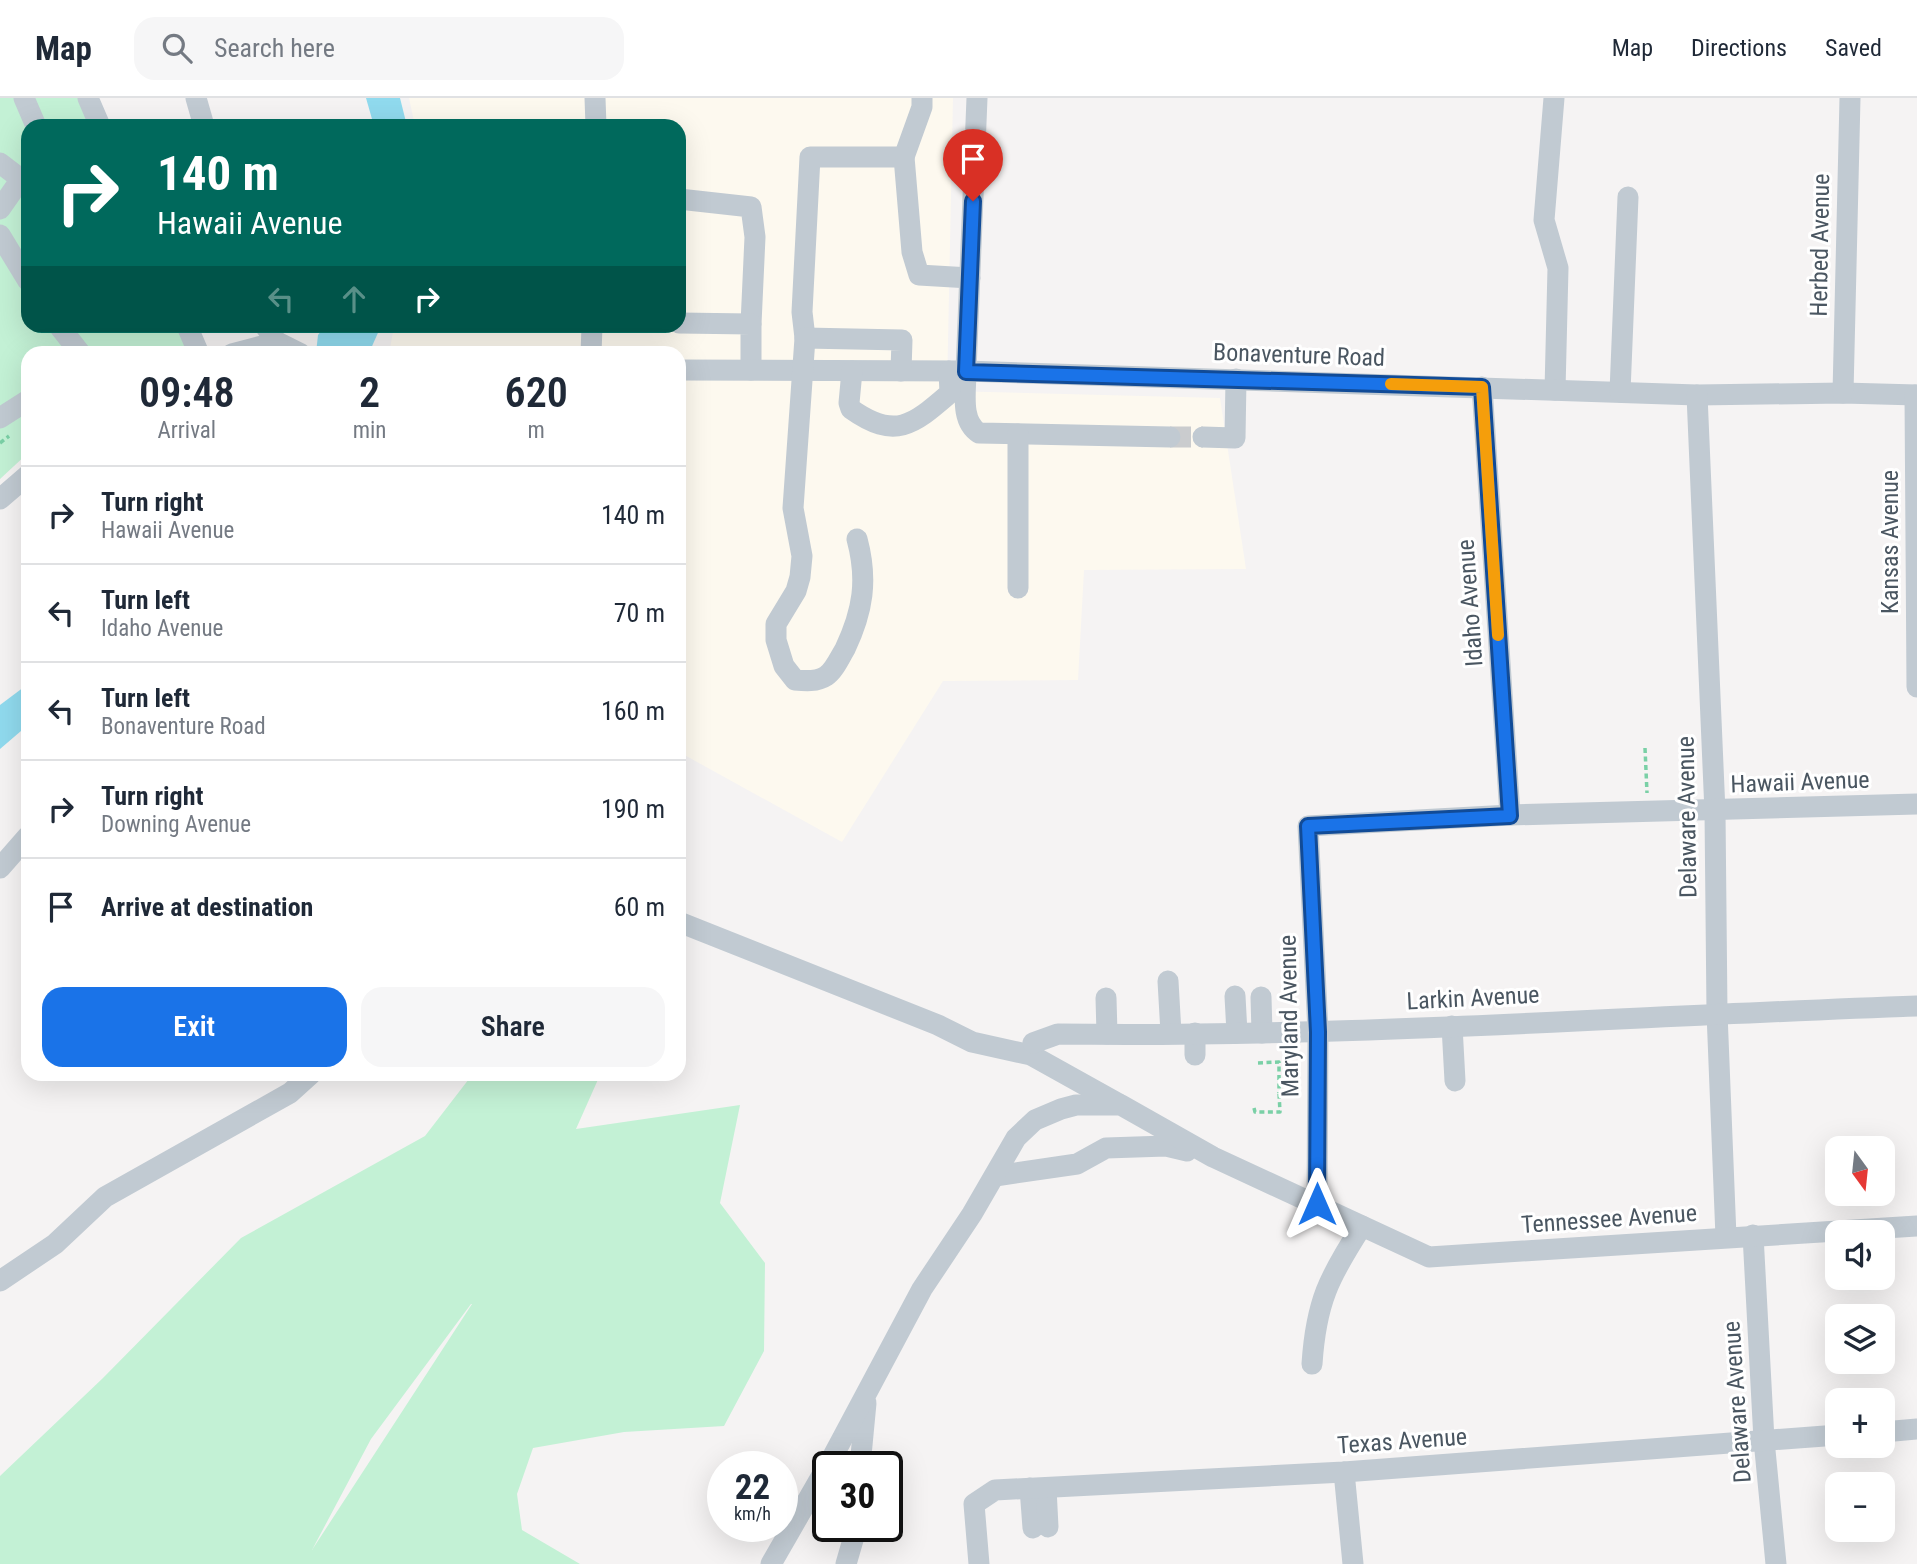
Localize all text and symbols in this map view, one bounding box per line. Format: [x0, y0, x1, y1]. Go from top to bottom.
search box [134, 17, 624, 80]
text: Map [35, 29, 92, 68]
icon: search [158, 29, 196, 67]
text: Search here [214, 33, 335, 63]
text: Map [1612, 34, 1653, 62]
text: Directions [1691, 34, 1787, 62]
text: Saved [1825, 34, 1882, 62]
pin [943, 129, 1003, 201]
icon: arrive [954, 140, 992, 178]
text: 140 m [157, 145, 279, 202]
icon: right [42, 147, 133, 238]
street label: Herbed Avenue [1805, 173, 1835, 317]
text: Hawaii Avenue [157, 204, 342, 242]
icon: left [262, 280, 300, 318]
icon: ahead [335, 280, 373, 318]
icon: right [408, 280, 446, 318]
street label: Bonaventure Road [1213, 338, 1385, 372]
text: 09:48 [139, 368, 235, 417]
text: 2 [359, 368, 380, 417]
text: 620 [505, 368, 568, 417]
text: Arrival [158, 417, 216, 444]
text: min [353, 417, 386, 444]
text: m [528, 417, 545, 444]
street label: Kansas Avenue [1876, 470, 1904, 614]
text: Turn right [101, 487, 203, 517]
icon: right [42, 496, 80, 534]
text: 140 m [601, 500, 665, 530]
text: Hawaii Avenue [101, 517, 234, 544]
street label: Idaho Avenue [1452, 538, 1488, 668]
text: Turn left [101, 585, 190, 615]
icon: left [42, 594, 80, 632]
text: 70 m [614, 598, 665, 628]
text: Idaho Avenue [101, 615, 223, 642]
text: Turn left [101, 683, 190, 713]
icon: left [42, 692, 80, 730]
text: 160 m [601, 696, 665, 726]
text: Bonaventure Road [101, 713, 266, 740]
street label: Delaware Avenue [1672, 736, 1702, 898]
street label: Hawaii Avenue [1730, 766, 1870, 798]
text: Turn right [101, 781, 203, 811]
icon: right [42, 790, 80, 828]
text: 190 m [601, 794, 665, 824]
text: Downing Avenue [101, 811, 251, 838]
icon: arrive [42, 888, 80, 926]
text: Arrive at destination [101, 892, 313, 922]
text: 60 m [614, 892, 665, 922]
street label: Maryland Avenue [1274, 935, 1304, 1097]
street label: Larkin Avenue [1406, 981, 1540, 1015]
button: Exit [42, 987, 347, 1067]
button: Share [361, 987, 665, 1067]
north arrow [1825, 1136, 1895, 1206]
map controls [1825, 1136, 1895, 1542]
position arrow [1280, 1167, 1354, 1241]
street label: Tennessee Avenue [1520, 1199, 1698, 1239]
button: sound [1825, 1220, 1895, 1290]
button: layers [1825, 1304, 1895, 1374]
street label: Delaware Avenue [1717, 1320, 1757, 1484]
button: + [1825, 1388, 1895, 1458]
street label: Texas Avenue [1336, 1422, 1468, 1460]
speed limit sign: 30 [812, 1451, 903, 1542]
text: 22 [735, 1467, 770, 1508]
button: − [1825, 1472, 1895, 1542]
text: km/h [734, 1503, 771, 1524]

